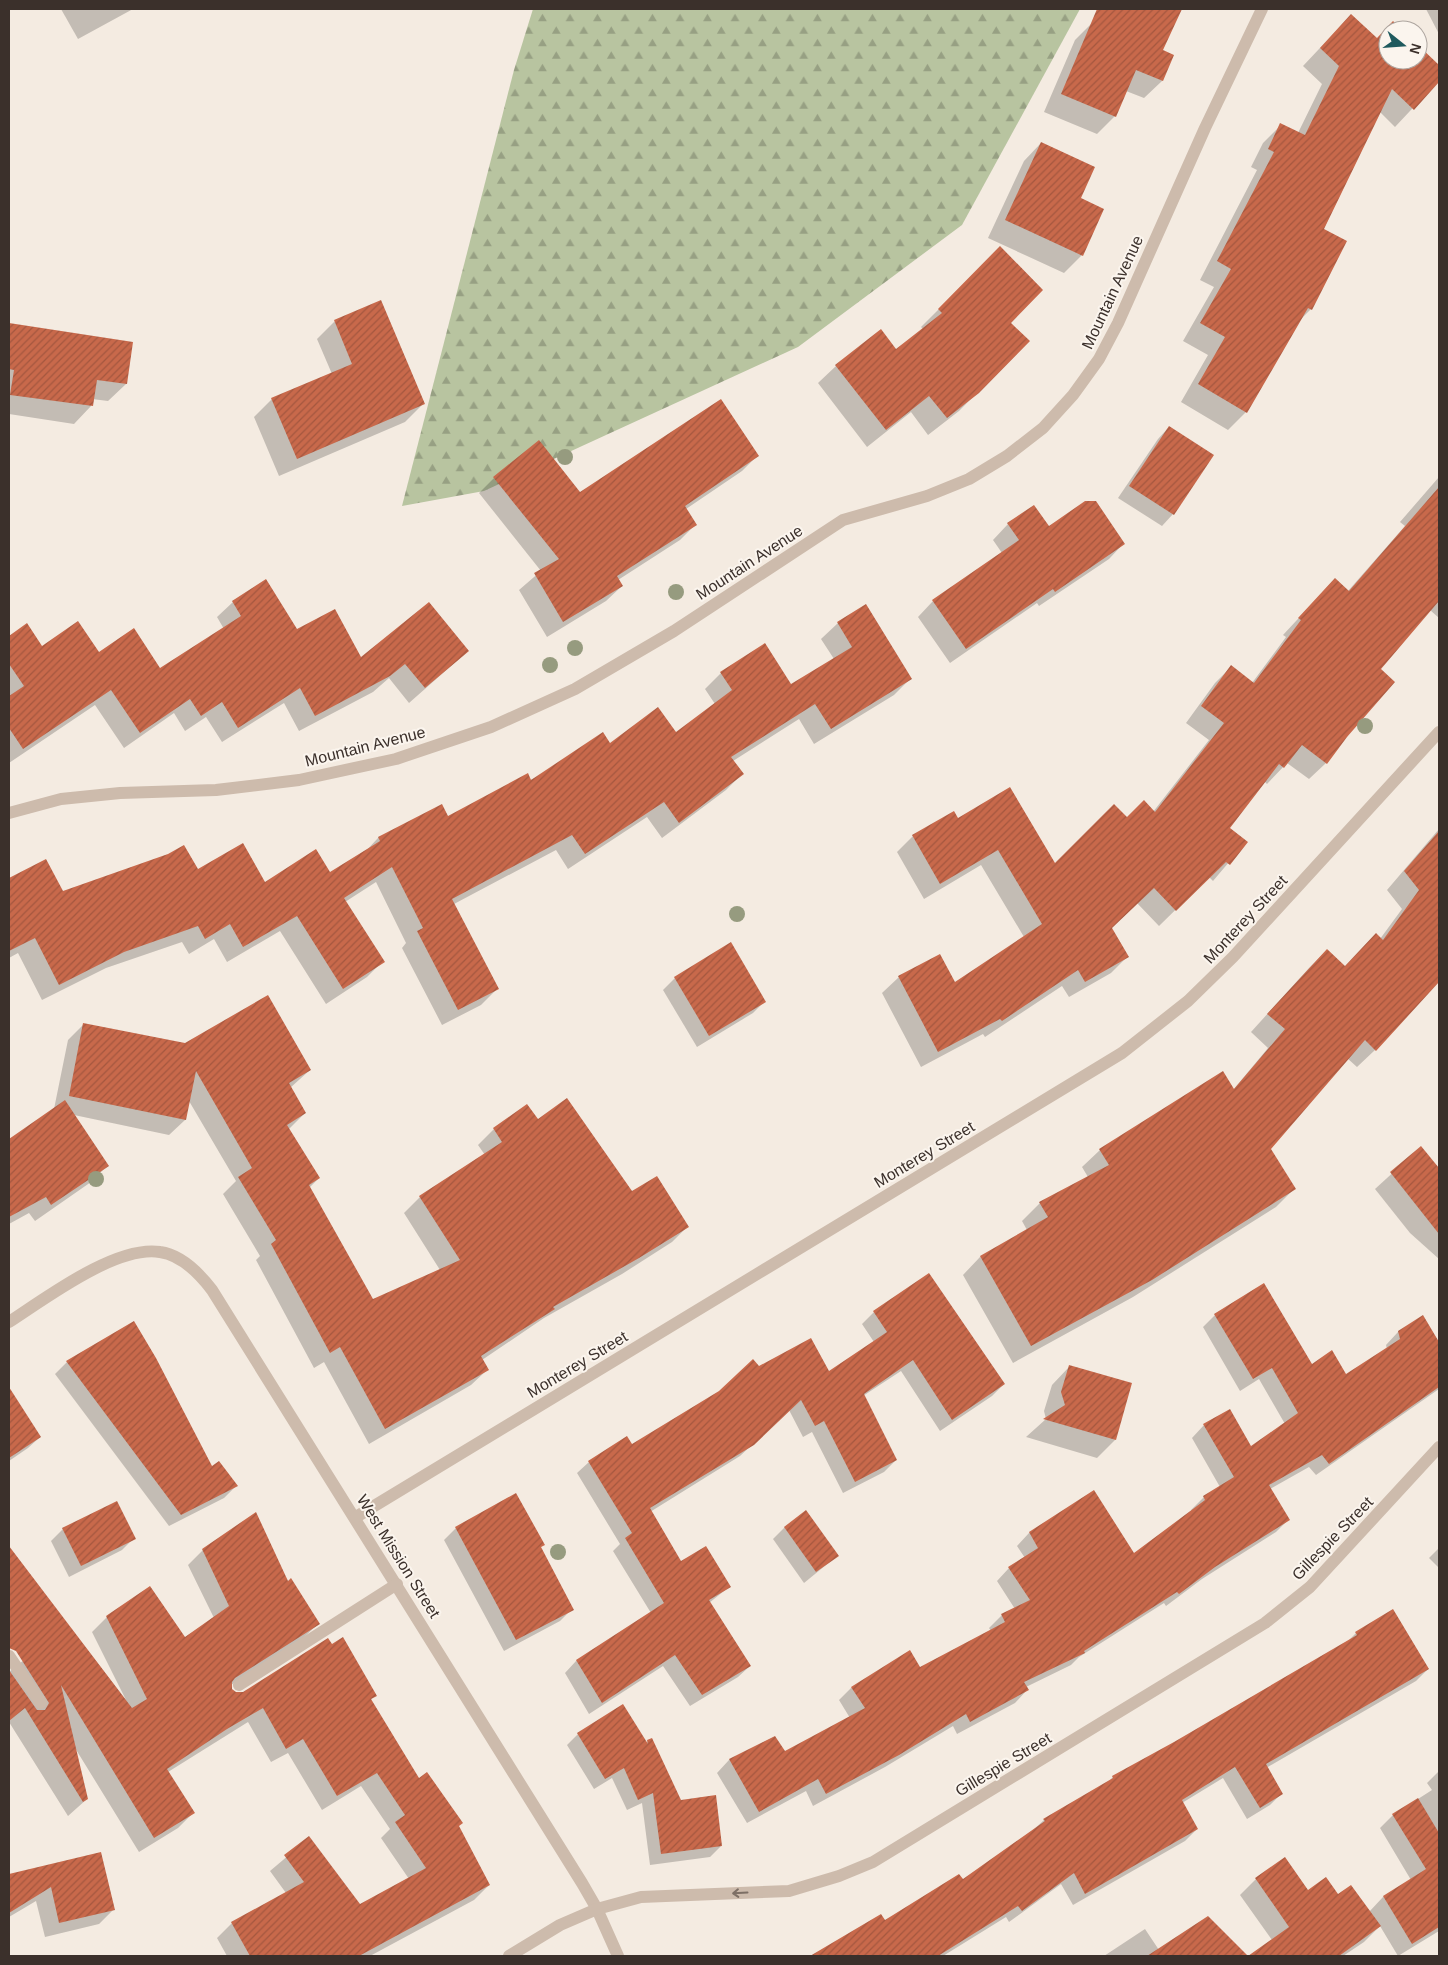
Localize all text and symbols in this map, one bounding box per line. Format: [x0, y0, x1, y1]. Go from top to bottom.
north arrow [1378, 20, 1428, 70]
text: N [1406, 42, 1425, 56]
street label: Mountain Avenue [1079, 233, 1146, 352]
street label: Mountain Avenue [693, 522, 806, 603]
street label: Mountain Avenue [303, 723, 427, 770]
street label: Monterey Street [1200, 872, 1291, 967]
street label: Monterey Street [871, 1118, 978, 1191]
street label: Monterey Street [524, 1328, 631, 1401]
street label: West Mission Street [354, 1492, 444, 1621]
street label: Gillespie Street [1289, 1493, 1377, 1583]
street label: Gillespie Street [952, 1729, 1055, 1800]
one-way arrow [732, 1888, 748, 1897]

